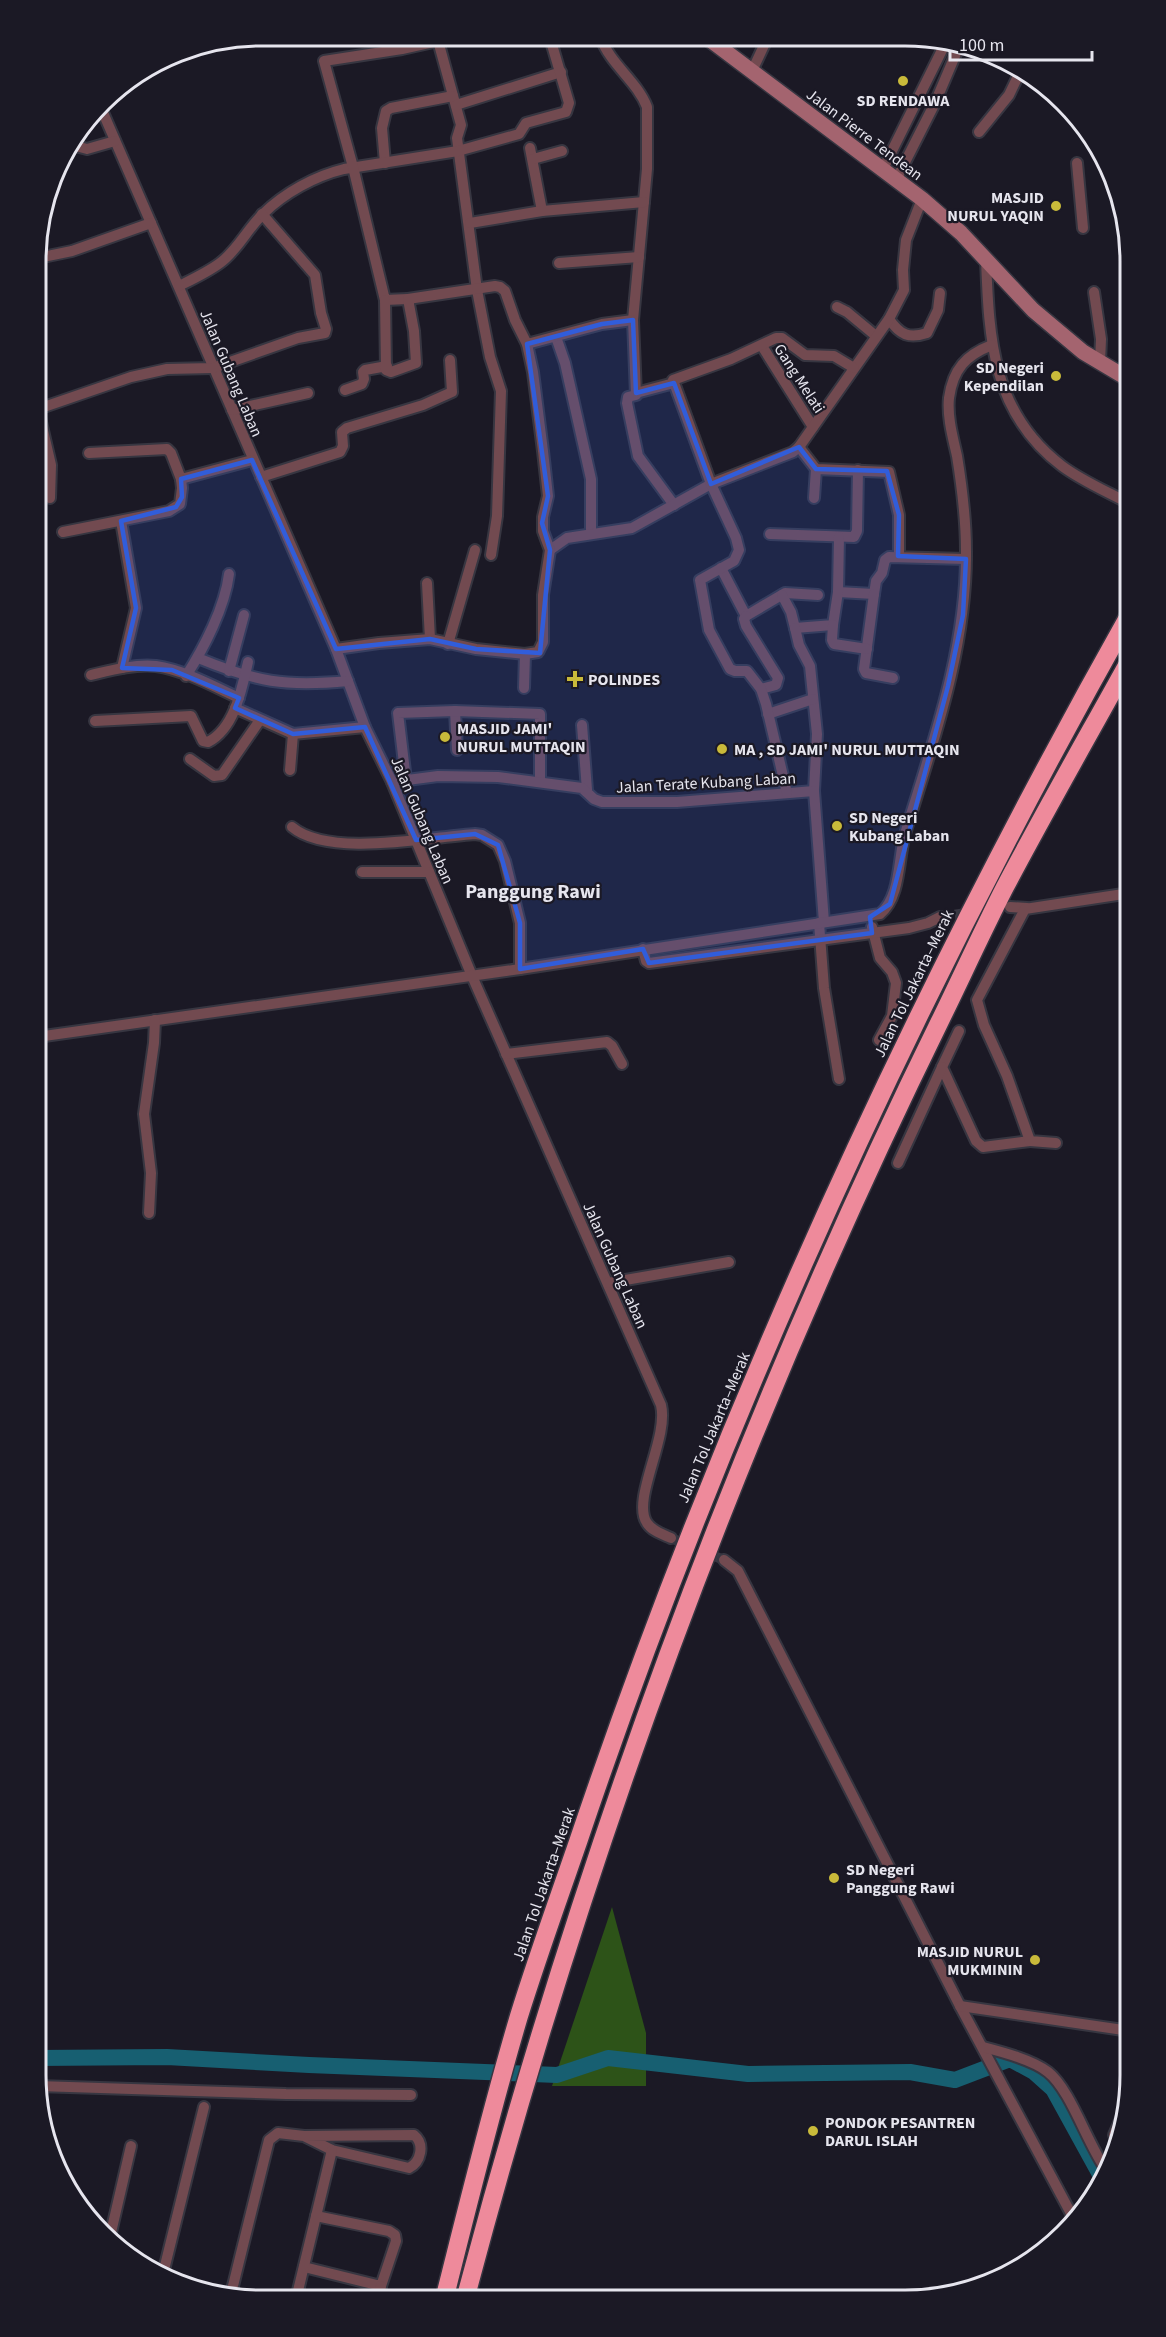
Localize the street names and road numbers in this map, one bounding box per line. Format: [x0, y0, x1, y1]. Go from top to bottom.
street label: Jalan Pierre Tendean [802, 84, 927, 186]
street label: Jalan Gubang Laban [194, 306, 268, 440]
street label: Gang Melati [768, 340, 830, 418]
street label: Jalan Gubang Laban [385, 753, 459, 887]
street label: Jalan Terate Kubang Laban [615, 767, 797, 799]
street label: Jalan Tol Jakarta–Merak [869, 906, 959, 1061]
street label: Jalan Gubang Laban [577, 1199, 653, 1332]
street label: Jalan Tol Jakarta–Merak [672, 1348, 756, 1506]
street label: Jalan Tol Jakarta–Merak [507, 1804, 581, 1964]

